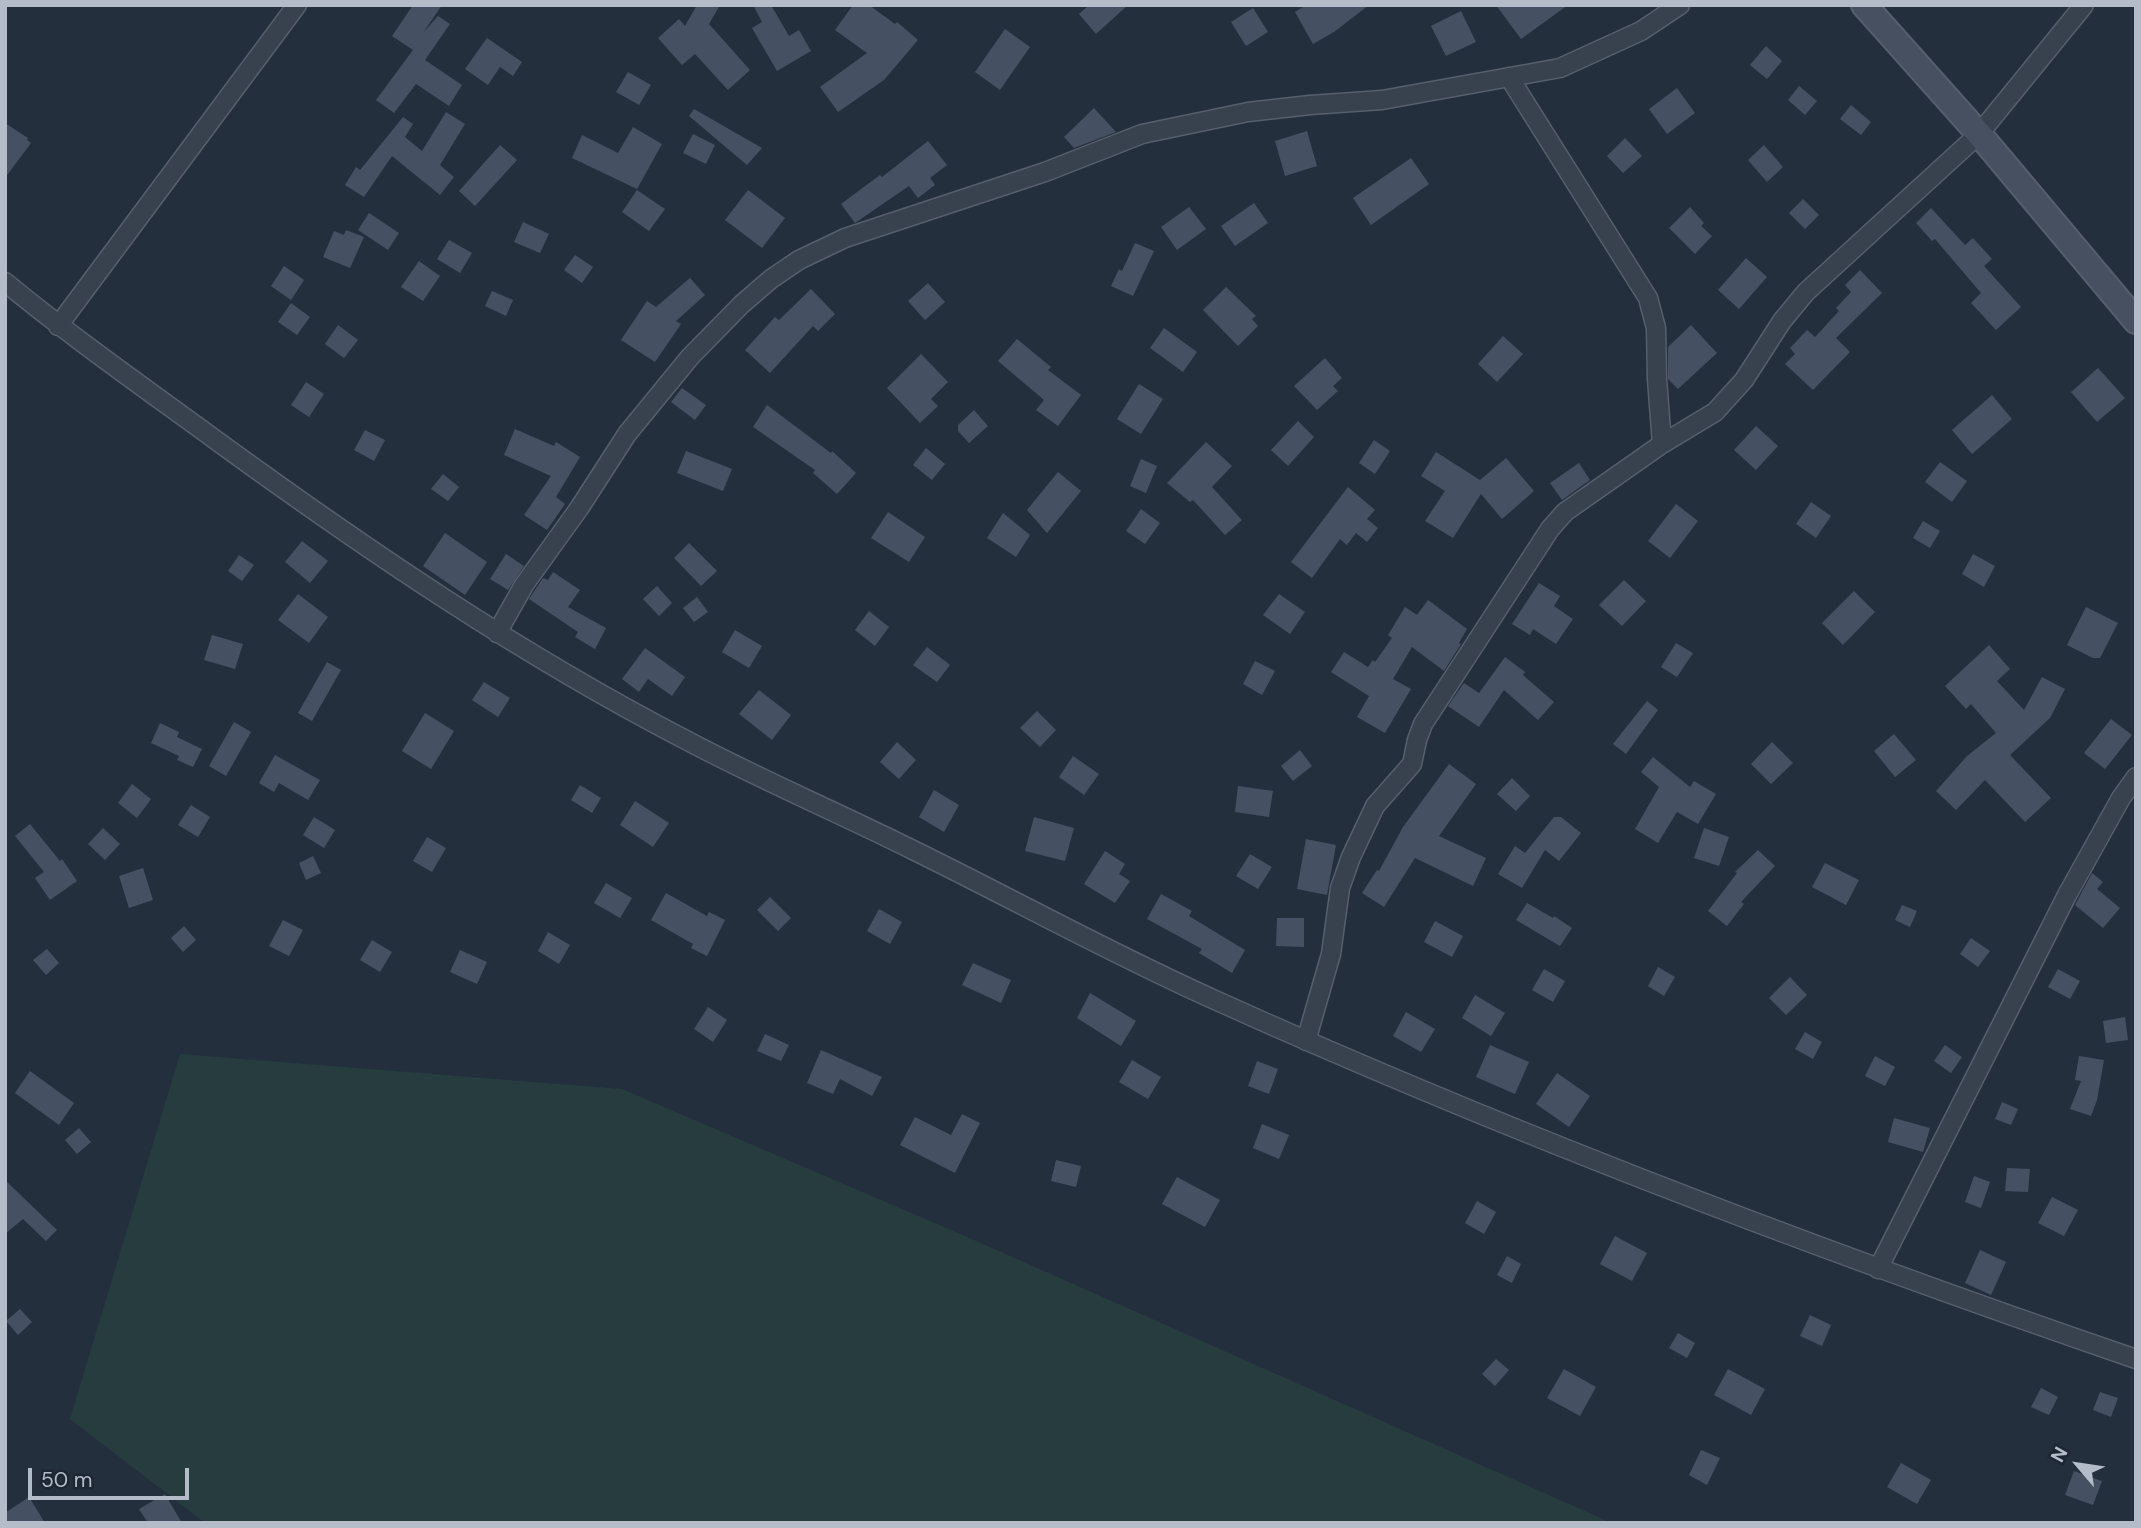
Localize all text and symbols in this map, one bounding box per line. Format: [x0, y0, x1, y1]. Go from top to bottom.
north arrow [2043, 1430, 2113, 1500]
text: N [2045, 1442, 2073, 1467]
scale bar [32, 1454, 192, 1498]
text: 50 m [41, 1466, 92, 1494]

